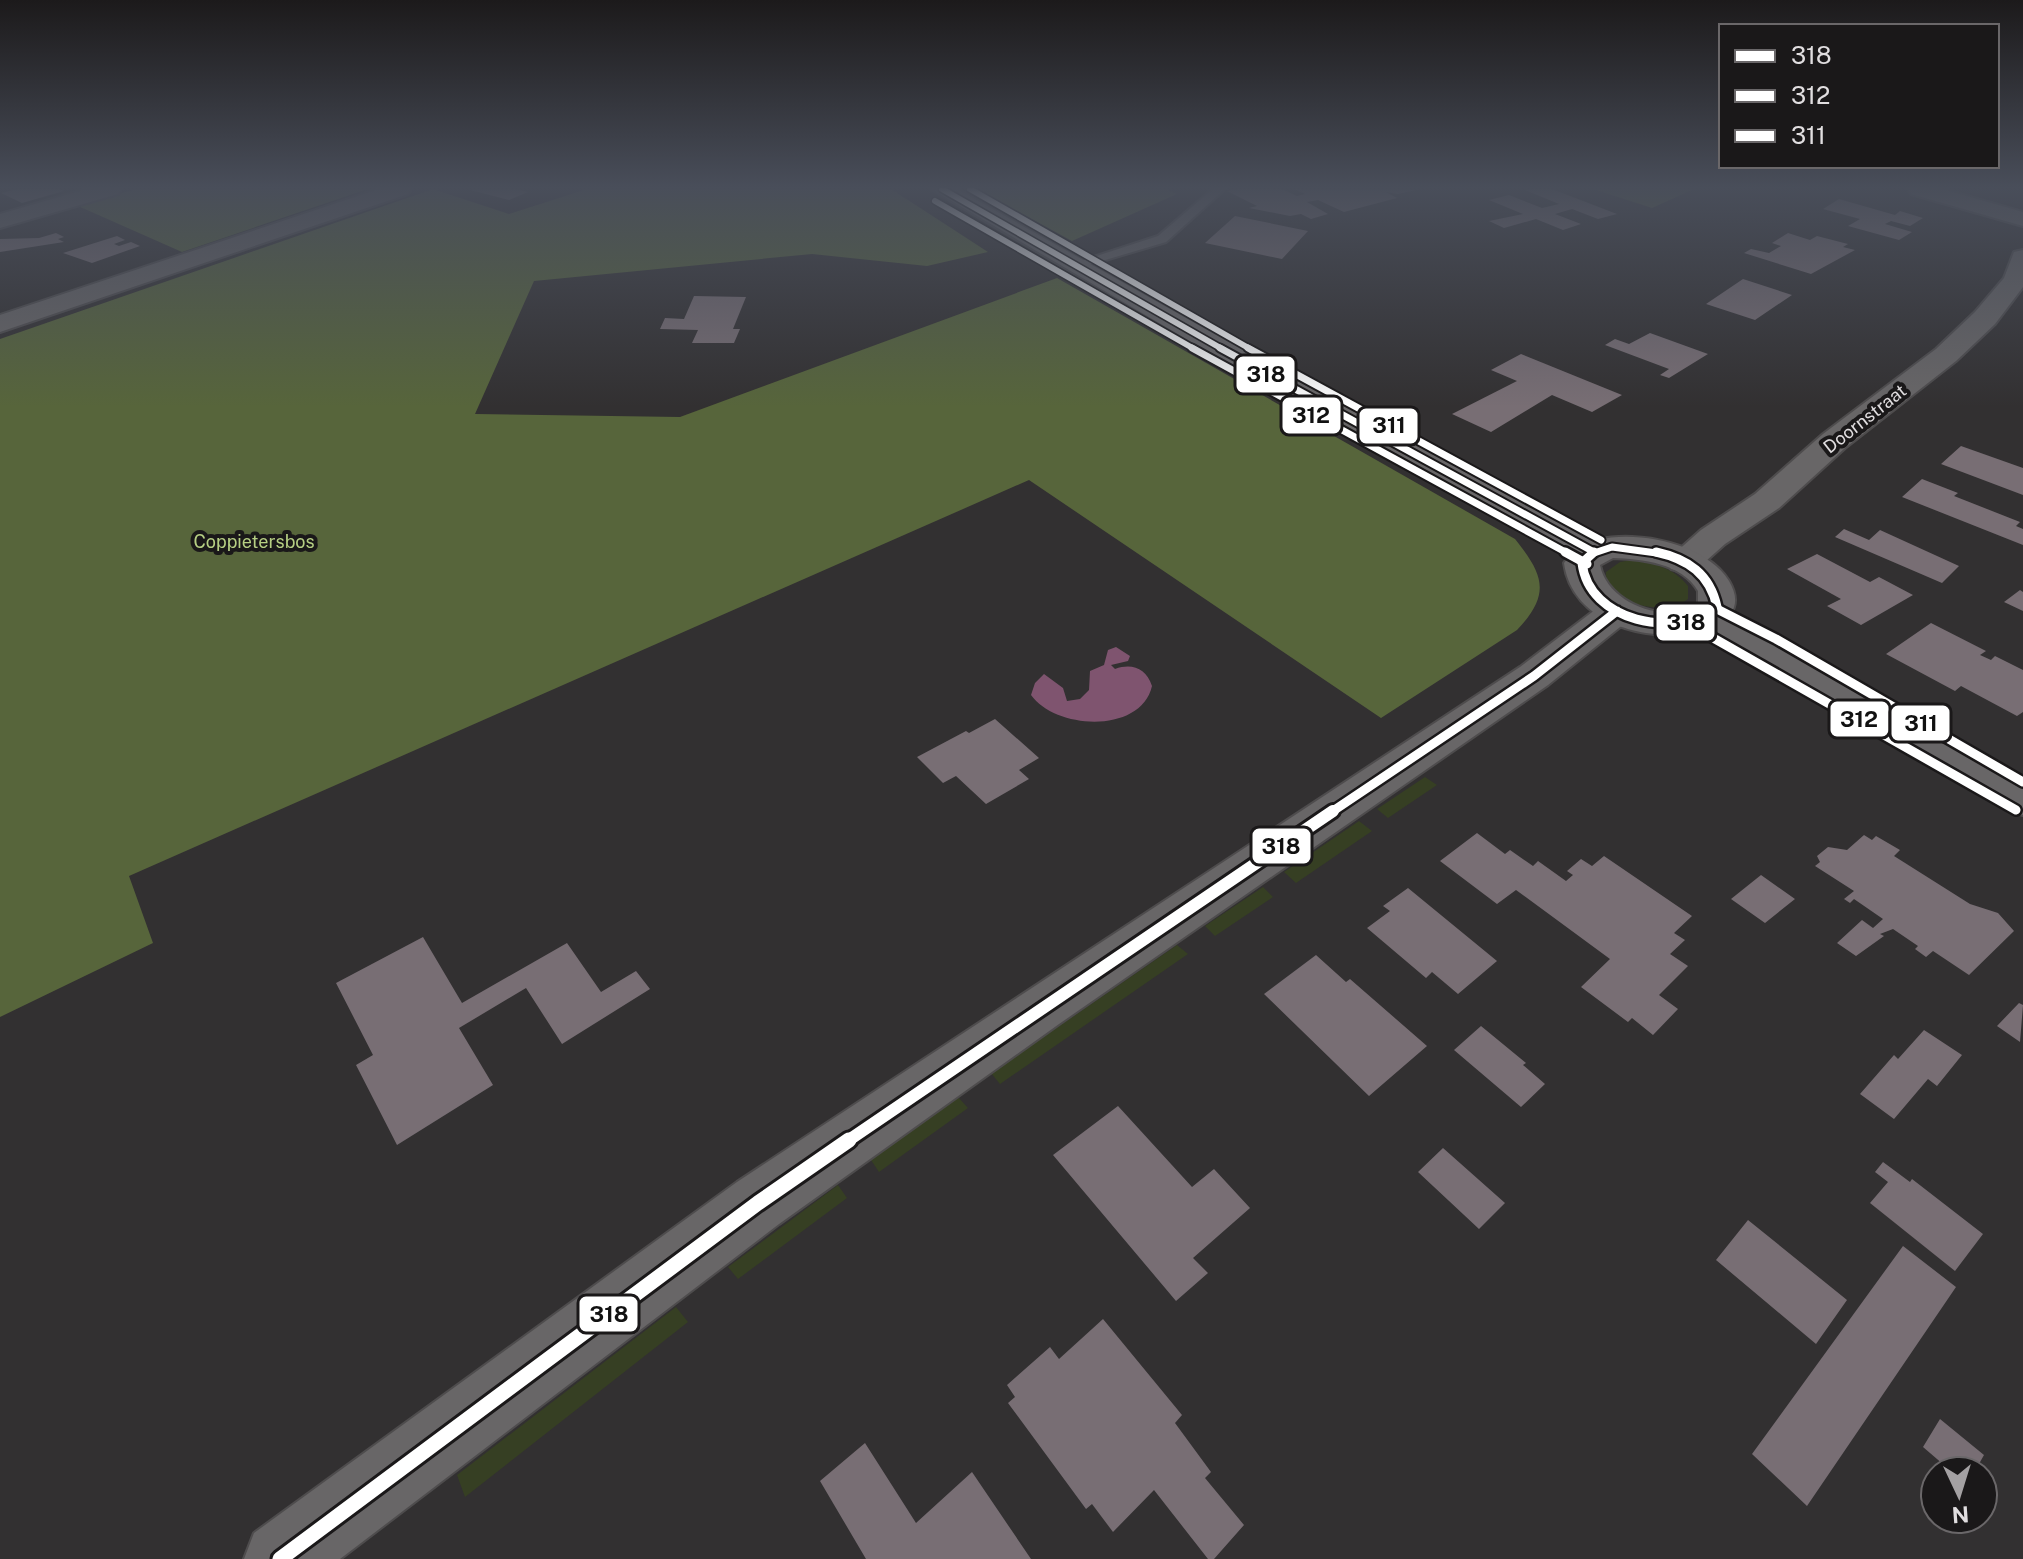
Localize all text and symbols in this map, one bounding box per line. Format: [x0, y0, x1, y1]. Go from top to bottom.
legend [1719, 24, 1999, 168]
text: 318 [1791, 41, 1831, 69]
text: 312 [1791, 81, 1830, 109]
text: 311 [1791, 121, 1826, 149]
line badge: 318 [1235, 355, 1296, 394]
text: 318 [1247, 361, 1285, 387]
street label: Doornstraat [1819, 380, 1910, 457]
line badge: 312 [1281, 396, 1342, 435]
text: 312 [1292, 402, 1330, 428]
line badge: 311 [1358, 407, 1419, 445]
text: 311 [1372, 412, 1406, 438]
park label: Coppietersbos [193, 531, 315, 552]
line badge: 318 [1655, 603, 1716, 642]
text: 318 [1667, 609, 1705, 635]
line badge: 312 [1829, 700, 1890, 738]
line badge: 311 [1890, 704, 1951, 742]
text: 312 [1840, 706, 1878, 732]
text: 311 [1904, 710, 1938, 736]
line badge: 318 [1251, 827, 1312, 865]
text: 318 [1262, 833, 1300, 859]
line badge: 318 [578, 1295, 639, 1333]
text: 318 [590, 1301, 628, 1327]
north arrow [1919, 1455, 1999, 1535]
text: N [1951, 1501, 1970, 1529]

